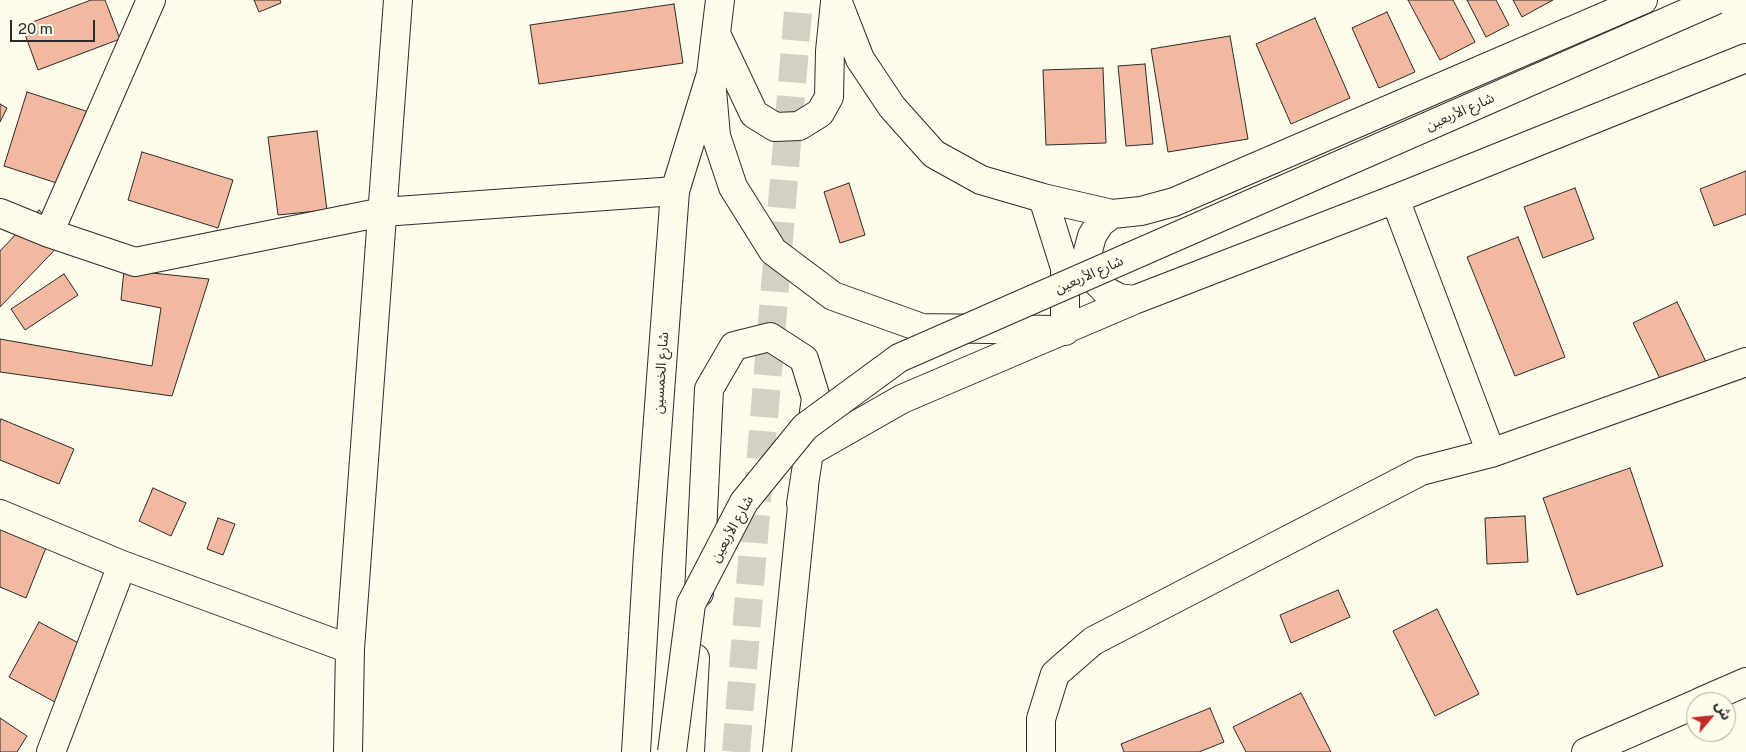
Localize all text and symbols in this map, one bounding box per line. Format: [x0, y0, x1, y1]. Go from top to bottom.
scale bar [12, 10, 98, 42]
text: 20 m [18, 20, 53, 37]
street label: شارع الأربعين [1423, 89, 1497, 135]
street label: شارع الأربعين [1052, 252, 1126, 298]
street label: شارع الخمسين [650, 332, 672, 414]
street label: شارع الأربعين [707, 493, 757, 565]
north arrow [1686, 692, 1736, 742]
text: ش [1712, 698, 1735, 723]

